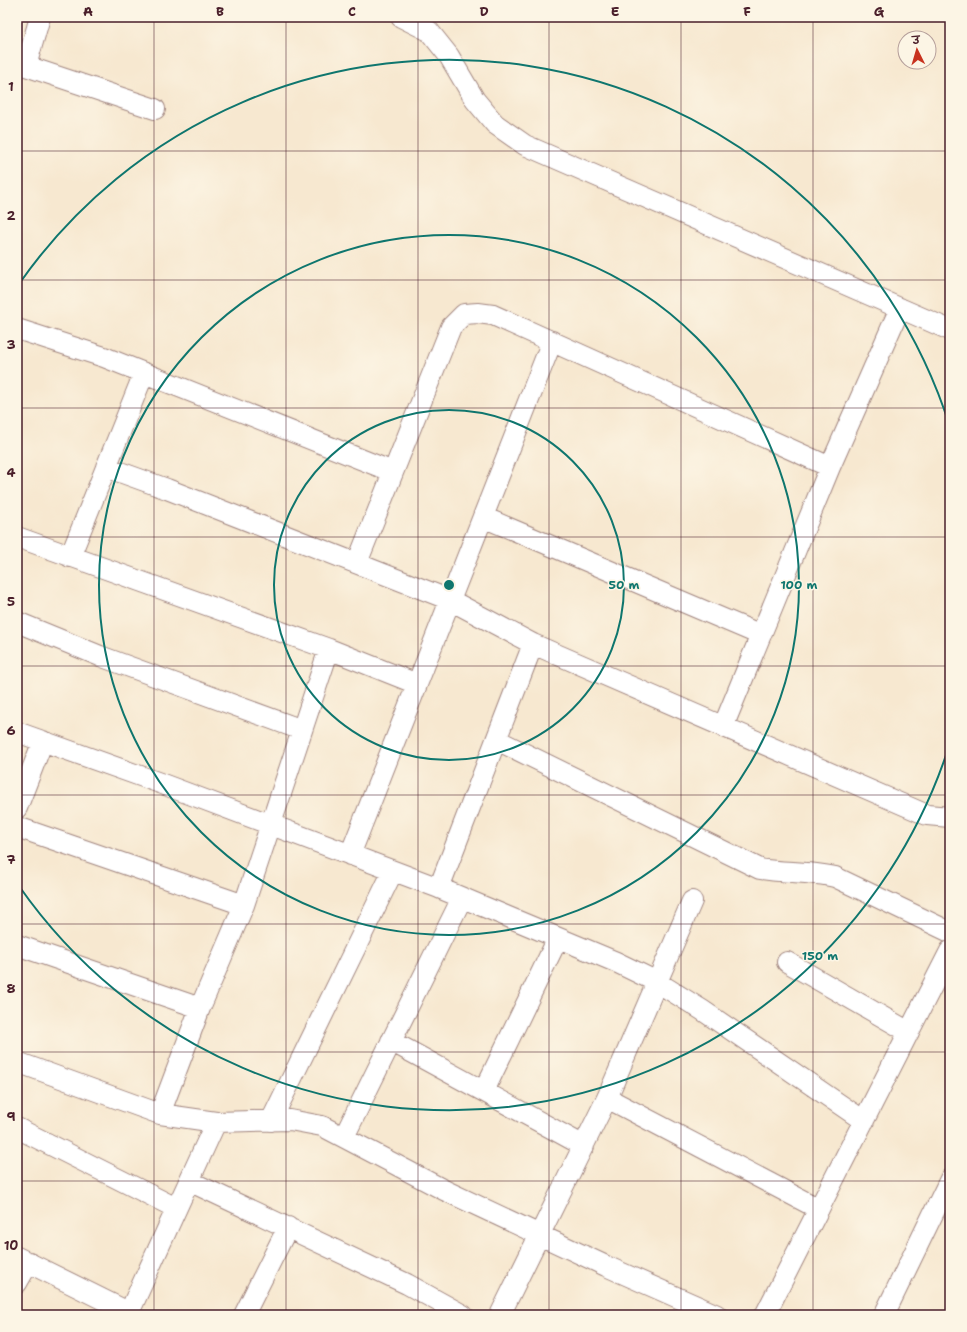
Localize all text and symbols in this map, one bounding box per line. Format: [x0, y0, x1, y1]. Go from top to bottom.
text: A [83, 3, 93, 20]
text: B [216, 3, 224, 20]
text: C [348, 3, 356, 20]
text: D [479, 3, 489, 20]
text: E [611, 3, 620, 20]
text: F [743, 3, 751, 20]
text: G [874, 3, 885, 20]
north arrow [897, 30, 937, 70]
text: उ [911, 33, 922, 48]
text: 1 [8, 78, 14, 95]
text: 2 [6, 207, 16, 224]
text: 3 [6, 336, 16, 353]
text: 4 [6, 464, 16, 481]
text: 50 m [609, 577, 640, 593]
text: 100 m [781, 577, 818, 593]
centre of rings [442, 578, 456, 592]
text: 5 [7, 593, 15, 610]
text: 6 [6, 722, 16, 739]
text: 7 [6, 851, 16, 868]
text: 150 m [802, 948, 838, 964]
text: 8 [6, 980, 16, 997]
text: 9 [6, 1108, 16, 1125]
text: 10 [4, 1237, 18, 1254]

